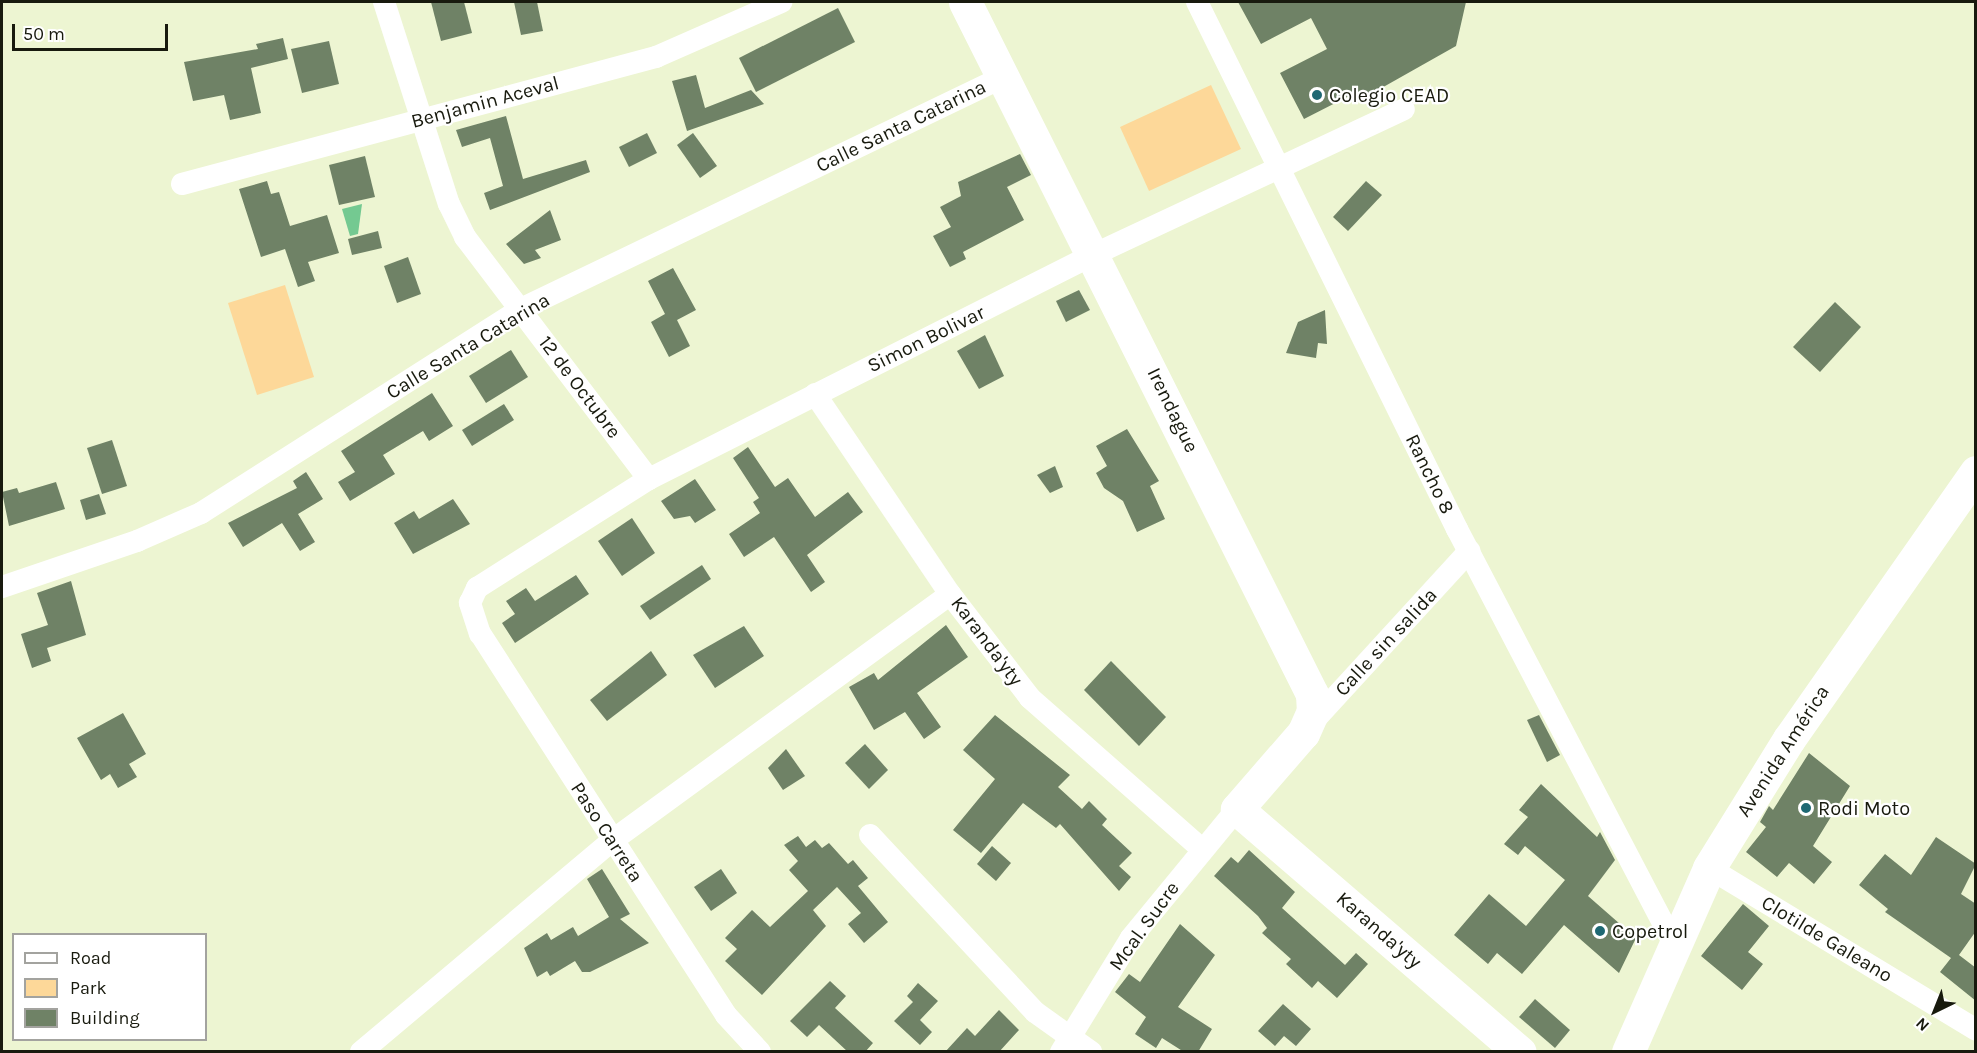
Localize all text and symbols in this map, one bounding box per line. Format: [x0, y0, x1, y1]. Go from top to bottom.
scale bar [15, 12, 171, 50]
text: 50 m [23, 23, 65, 45]
street label: Benjamin Aceval [408, 71, 562, 133]
street label: Calle Santa Catarina [812, 74, 990, 178]
place label: Colegio CEAD [1329, 83, 1449, 107]
marker: Colegio CEAD [1310, 88, 1324, 102]
street label: Calle Santa Catarina [382, 288, 554, 404]
street label: Simon Bolivar [863, 300, 989, 378]
street label: 12 de Octubre [534, 331, 626, 443]
street label: Irendague [1142, 364, 1204, 456]
street label: Rancho 8 [1400, 430, 1460, 518]
street label: Calle sin salida [1330, 583, 1442, 701]
street label: Karanda'yty [946, 592, 1028, 690]
street label: Avenida América [1732, 681, 1834, 821]
street label: Paso Carreta [566, 777, 648, 887]
place label: Rodi Moto [1818, 796, 1910, 820]
marker: Rodi Moto [1799, 801, 1813, 815]
street label: Mcal. Sucre [1104, 877, 1184, 975]
street label: Karanda'yty [1331, 886, 1427, 974]
street label: Clotilde Galeano [1757, 890, 1897, 988]
place label: Copetrol [1612, 919, 1688, 943]
marker: Copetrol [1593, 924, 1607, 938]
legend [12, 933, 207, 1041]
text: Road [70, 947, 111, 969]
text: Park [70, 977, 107, 999]
north arrow [1905, 981, 1965, 1041]
text: Building [70, 1007, 140, 1029]
text: N [1912, 1014, 1933, 1035]

